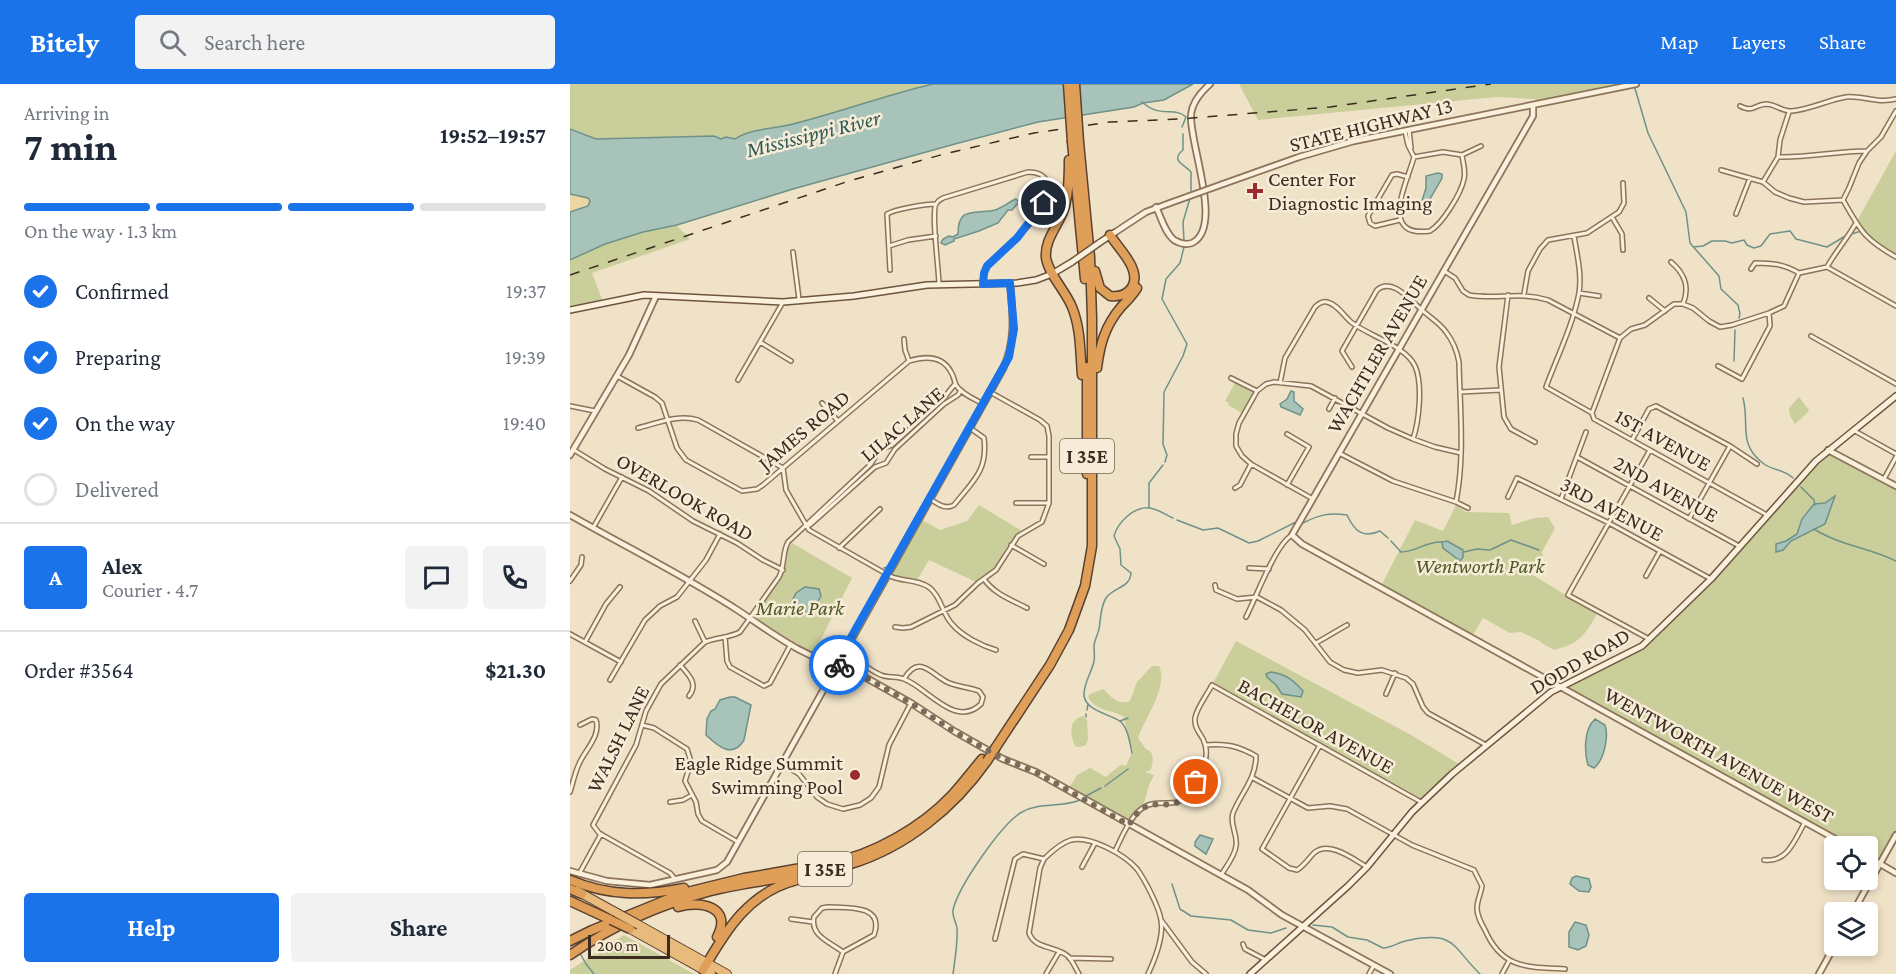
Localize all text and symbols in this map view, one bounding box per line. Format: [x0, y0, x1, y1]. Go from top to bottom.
search box [135, 15, 555, 69]
icon: search [156, 26, 189, 59]
text: Bitely [30, 27, 99, 58]
text: Search here [204, 30, 305, 55]
text: Map [1660, 30, 1699, 54]
text: Layers [1732, 30, 1786, 54]
text: Share [1819, 30, 1866, 54]
street label: STATE HIGHWAY 13 [1287, 93, 1455, 157]
text: Arriving in [24, 102, 109, 124]
water label: Mississippi River [742, 104, 884, 162]
text: 19:52–19:57 [440, 123, 546, 148]
text: 7 min [24, 125, 117, 168]
place label: Center For Diagnostic Imaging [1268, 167, 1432, 215]
pin [1018, 177, 1069, 228]
marker: Center For Diagnostic Imaging [1246, 182, 1264, 200]
icon: home [1027, 186, 1060, 219]
text: On the way · 1.3 km [24, 220, 177, 242]
street label: WACHTLER AVENUE [1322, 270, 1432, 438]
icon: check [24, 275, 57, 308]
text: Confirmed [75, 279, 169, 304]
text: 19:37 [506, 280, 546, 302]
icon: check [24, 341, 57, 374]
text: Preparing [75, 345, 161, 370]
text: 19:39 [505, 346, 546, 368]
street label: LILAC LANE [855, 381, 949, 467]
street label: JAMES ROAD [752, 385, 855, 477]
street label: 1ST AVENUE [1611, 404, 1715, 476]
icon: check [24, 407, 57, 440]
text: On the way [75, 411, 175, 436]
text: 19:40 [503, 412, 546, 434]
road number: I 35E [1060, 439, 1114, 473]
street label: OVERLOOK ROAD [612, 448, 758, 546]
street label: 2ND AVENUE [1610, 450, 1722, 528]
street label: 3RD AVENUE [1556, 472, 1668, 546]
text: Delivered [75, 477, 159, 502]
button: chat [405, 546, 468, 609]
button: phone [483, 546, 546, 609]
text: Alex [102, 554, 143, 579]
park label: Wentworth Park [1415, 554, 1546, 578]
text: A [49, 565, 62, 590]
text: Courier · 4.7 [102, 579, 198, 601]
park label: Marie Park [755, 596, 845, 620]
street label: DODD ROAD [1526, 623, 1634, 699]
courier [809, 635, 869, 695]
icon: bike [823, 649, 856, 682]
text: Order #3564 [24, 658, 134, 683]
text: $21.30 [485, 658, 546, 683]
street label: BACHELOR AVENUE [1234, 673, 1398, 779]
street label: WALSH LANE [582, 682, 654, 796]
street label: WENTWORTH AVENUE WEST [1600, 682, 1839, 829]
place label: Eagle Ridge Summit Swimming Pool [674, 751, 844, 799]
pin [1170, 756, 1221, 807]
icon: bag [1179, 765, 1212, 798]
marker: Eagle Ridge Summit Swimming Pool [848, 768, 862, 782]
map controls [1824, 836, 1878, 956]
button: locate [1824, 836, 1878, 890]
road number: I 35E [798, 852, 852, 886]
button: Help [24, 893, 279, 962]
button: Share [291, 893, 546, 962]
button: layers [1824, 902, 1878, 956]
scale bar [588, 932, 670, 960]
text: 200 m [597, 937, 639, 954]

